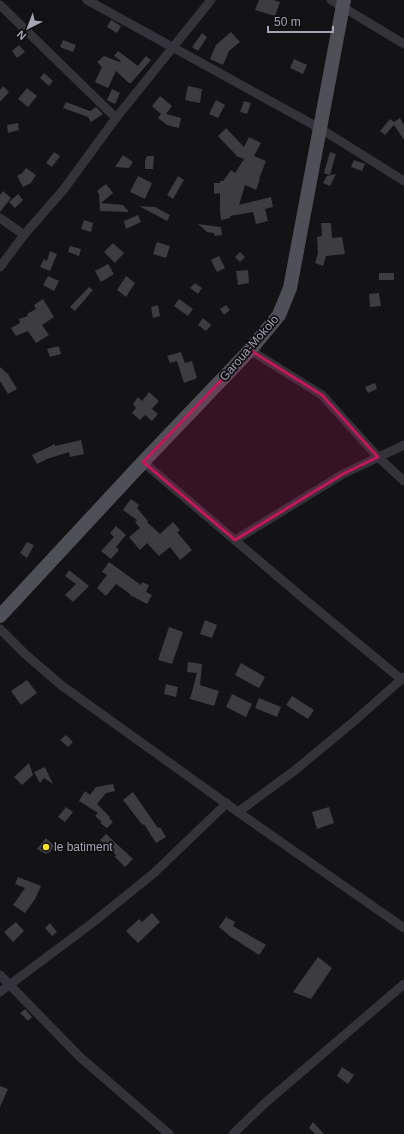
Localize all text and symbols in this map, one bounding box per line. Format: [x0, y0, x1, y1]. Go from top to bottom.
north arrow [8, 8, 48, 48]
scale bar [268, 8, 333, 34]
text: 50 m [274, 15, 301, 29]
text: N [14, 28, 28, 43]
street label: Garoua-Mokolo [217, 312, 282, 384]
place label: le batiment [54, 840, 113, 854]
marker: le batiment [41, 842, 51, 852]

